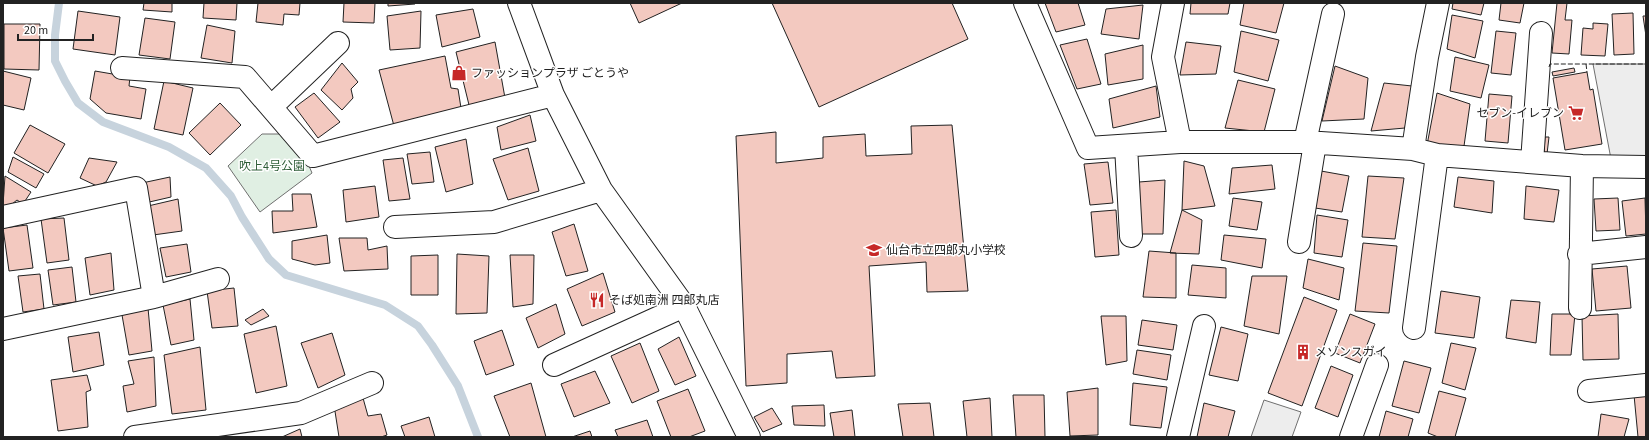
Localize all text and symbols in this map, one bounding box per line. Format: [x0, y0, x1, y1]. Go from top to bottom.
scale bar [18, 16, 93, 42]
text: 20 m [24, 22, 48, 39]
shop icon: ファッションプラザ ごとうや [450, 64, 468, 82]
place label: ファッションプラザ ごとうや [471, 65, 629, 82]
supermarket icon: セブン-イレブン [1567, 104, 1585, 122]
place label: セブン-イレブン [1476, 105, 1564, 122]
park label: 吹上4号公園 [239, 158, 305, 175]
school or university icon: 仙台市立四郎丸小学校 [865, 241, 883, 259]
place label: 仙台市立四郎丸小学校 [886, 242, 1006, 259]
restaurant icon: そば処南洲 四郎丸店 [588, 291, 606, 309]
place label: そば処南洲 四郎丸店 [609, 292, 719, 309]
building icon: メゾンスガイ [1294, 343, 1312, 361]
place label: メゾンスガイ [1315, 344, 1387, 361]

